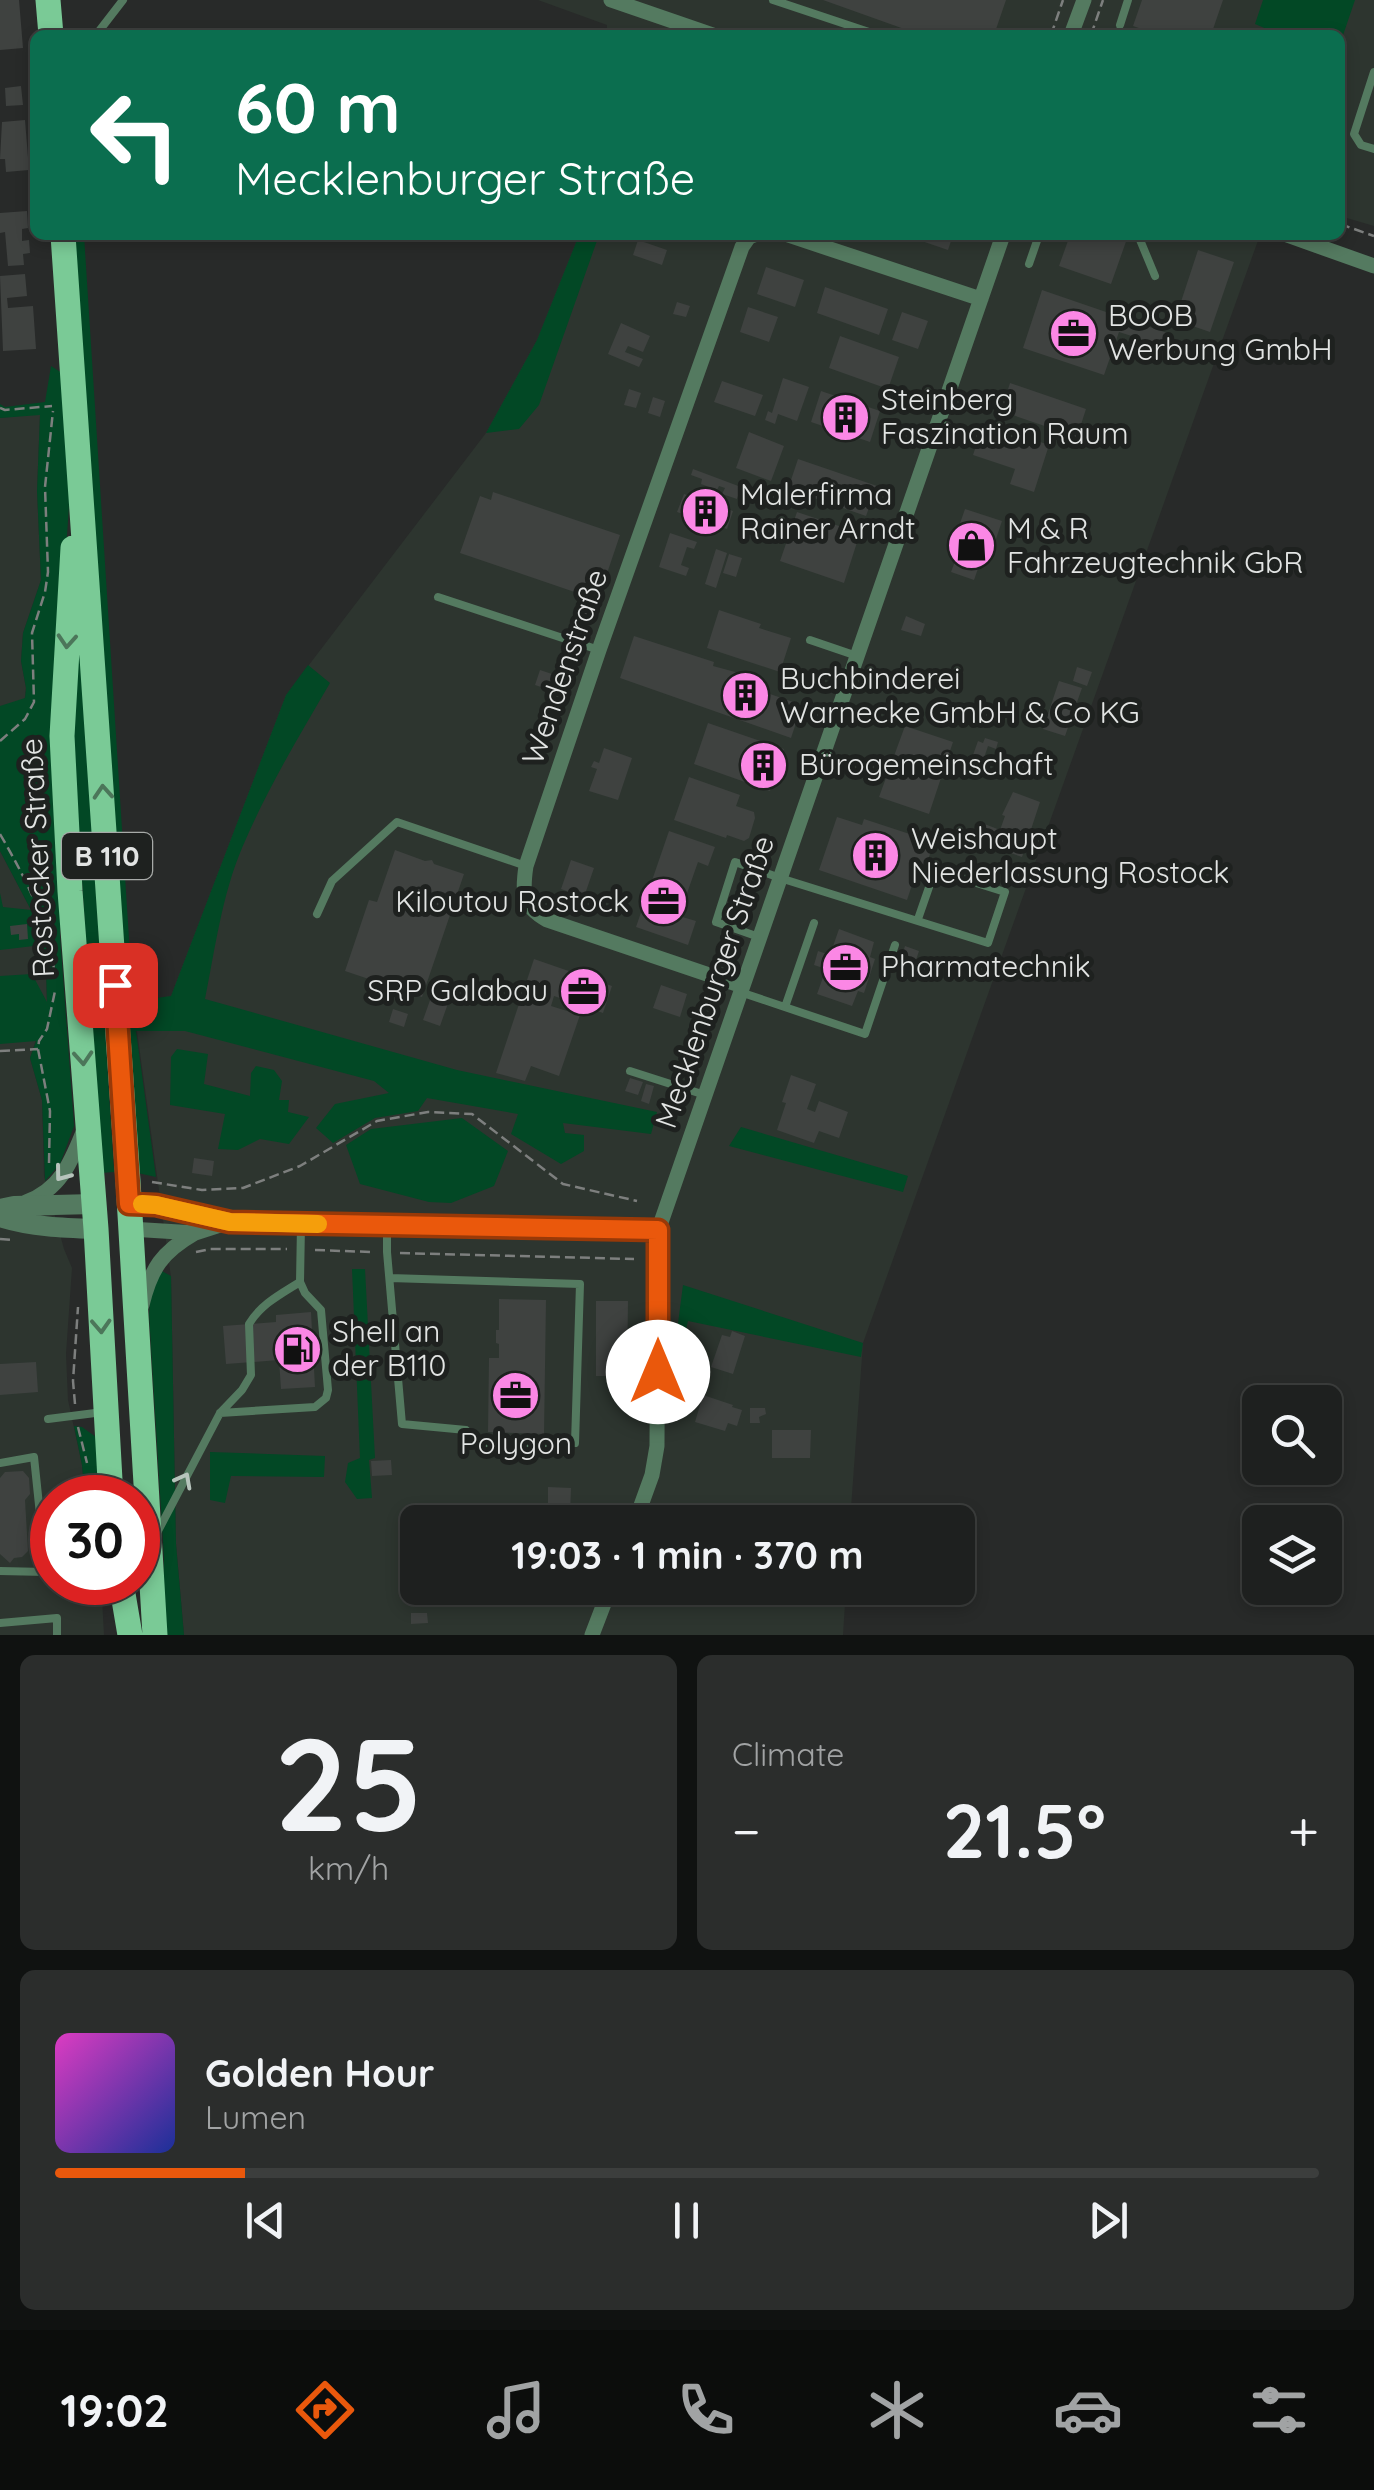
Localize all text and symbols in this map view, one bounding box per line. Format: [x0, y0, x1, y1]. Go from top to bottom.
text: 60 m [235, 63, 401, 151]
icon: left [70, 70, 200, 200]
text: Mecklenburger Straße [235, 150, 695, 206]
place label: BOOB Werbung GmbH [1108, 296, 1333, 368]
office icon: BOOB Werbung GmbH [1047, 307, 1099, 359]
place label: Steinberg Faszination Raum [881, 380, 1129, 452]
building icon: Steinberg Faszination Raum [820, 391, 872, 443]
place label: Malerfirma Rainer Arndt [740, 475, 916, 547]
building icon: Malerfirma Rainer Arndt [679, 486, 731, 538]
place label: M & R Fahrzeugtechnik GbR [1007, 509, 1303, 581]
shop icon: M & R Fahrzeugtechnik GbR [946, 520, 998, 572]
street label: Wendenstraße [513, 564, 615, 769]
one-way arrow [57, 633, 78, 649]
place label: Buchbinderei Warnecke GmbH & Co KG [780, 659, 1140, 731]
building icon: Buchbinderei Warnecke GmbH & Co KG [719, 670, 771, 722]
street label: Rostocker Straße [12, 738, 62, 979]
building icon: Bürogemeinschaft [738, 739, 790, 791]
place label: Bürogemeinschaft [799, 745, 1054, 783]
one-way arrow [92, 784, 114, 800]
place label: Weishaupt Niederlassung Rostock [911, 819, 1229, 891]
street label: Mecklenburger Straße [646, 830, 782, 1133]
building icon: Weishaupt Niederlassung Rostock [850, 830, 902, 882]
road number: B 110 [62, 833, 152, 879]
office icon: Kiloutou Rostock [638, 876, 690, 928]
place label: Kiloutou Rostock [395, 882, 629, 920]
office icon: Pharmatechnik [820, 941, 872, 993]
pin [73, 943, 158, 1028]
place label: Pharmatechnik [881, 947, 1091, 985]
icon: arrive [88, 958, 143, 1013]
office icon: SRP Galabau [557, 965, 609, 1017]
place label: SRP Galabau [367, 971, 548, 1009]
one-way arrow [71, 1051, 93, 1067]
one-way arrow [56, 1163, 73, 1181]
place label: Shell an der B110 [332, 1312, 446, 1384]
one-way arrow [91, 1319, 112, 1335]
position arrow [606, 1320, 710, 1424]
fuel station icon: Shell an der B110 [271, 1323, 323, 1375]
office icon: Polygon [490, 1369, 542, 1421]
map controls [1242, 1385, 1342, 1605]
button: search [1242, 1385, 1342, 1485]
place label: Polygon [460, 1424, 572, 1462]
one-way arrow [172, 1473, 192, 1491]
speed limit sign: 30 [30, 1475, 160, 1605]
button: layers [1242, 1505, 1342, 1605]
text: 19:03 · 1 min · 370 m [511, 1531, 864, 1579]
text: 25 [274, 1701, 423, 1864]
text: Climate [732, 1734, 844, 1774]
text: 21.5° [943, 1783, 1106, 1877]
text: − [732, 1796, 761, 1865]
text: + [1288, 1796, 1319, 1865]
text: km/h [308, 1848, 389, 1888]
text: Golden Hour [205, 2049, 434, 2097]
text: Lumen [205, 2097, 306, 2137]
icon: previous [238, 2193, 293, 2248]
icon: pause [659, 2193, 714, 2248]
icon: next [1081, 2193, 1136, 2248]
icon: directions [290, 2375, 360, 2445]
icon: music [481, 2375, 551, 2445]
icon: phone [671, 2375, 741, 2445]
icon: climate [862, 2375, 932, 2445]
icon: car [1053, 2375, 1123, 2445]
icon: filters [1244, 2375, 1314, 2445]
text: 19:02 [60, 2382, 169, 2438]

